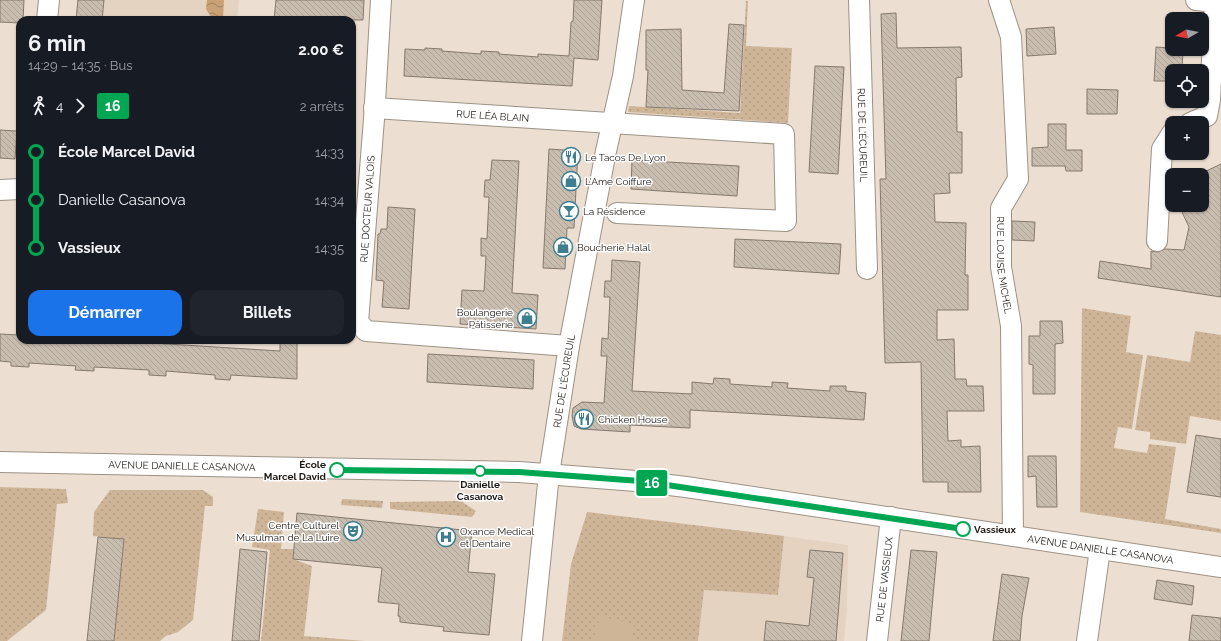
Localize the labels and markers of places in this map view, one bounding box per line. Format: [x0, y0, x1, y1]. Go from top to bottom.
restaurant icon: Le Tacos De Lyon [560, 146, 582, 168]
place label: Le Tacos De Lyon [585, 152, 666, 163]
shop icon: L'Ame Coiffure [560, 170, 582, 192]
place label: L'Ame Coiffure [585, 176, 652, 187]
bar icon: La Résidence [558, 200, 580, 222]
place label: La Résidence [583, 206, 645, 217]
shop icon: Boucherie Halal [552, 236, 574, 258]
place label: Boucherie Halal [577, 242, 651, 253]
place label: Boulangerie Pâtisserie [457, 307, 513, 330]
shop icon: Boulangerie Pâtisserie [516, 307, 538, 329]
restaurant icon: Chicken House [573, 408, 595, 430]
place label: Chicken House [598, 414, 668, 425]
place label: École Marcel David [264, 459, 327, 482]
marker: École Marcel David [329, 462, 345, 478]
marker: Danielle Casanova [474, 465, 486, 477]
place label: Danielle Casanova [457, 479, 503, 502]
place label: Centre Culturel Musulman de La Luire [236, 520, 339, 543]
theatre icon: Centre Culturel Musulman de La Luire [342, 520, 364, 542]
marker: Vassieux [955, 521, 971, 537]
place label: Vassieux [974, 524, 1017, 535]
hospital icon: Oxance Medical et Dentaire [435, 526, 457, 548]
place label: Oxance Medical et Dentaire [460, 526, 534, 549]

